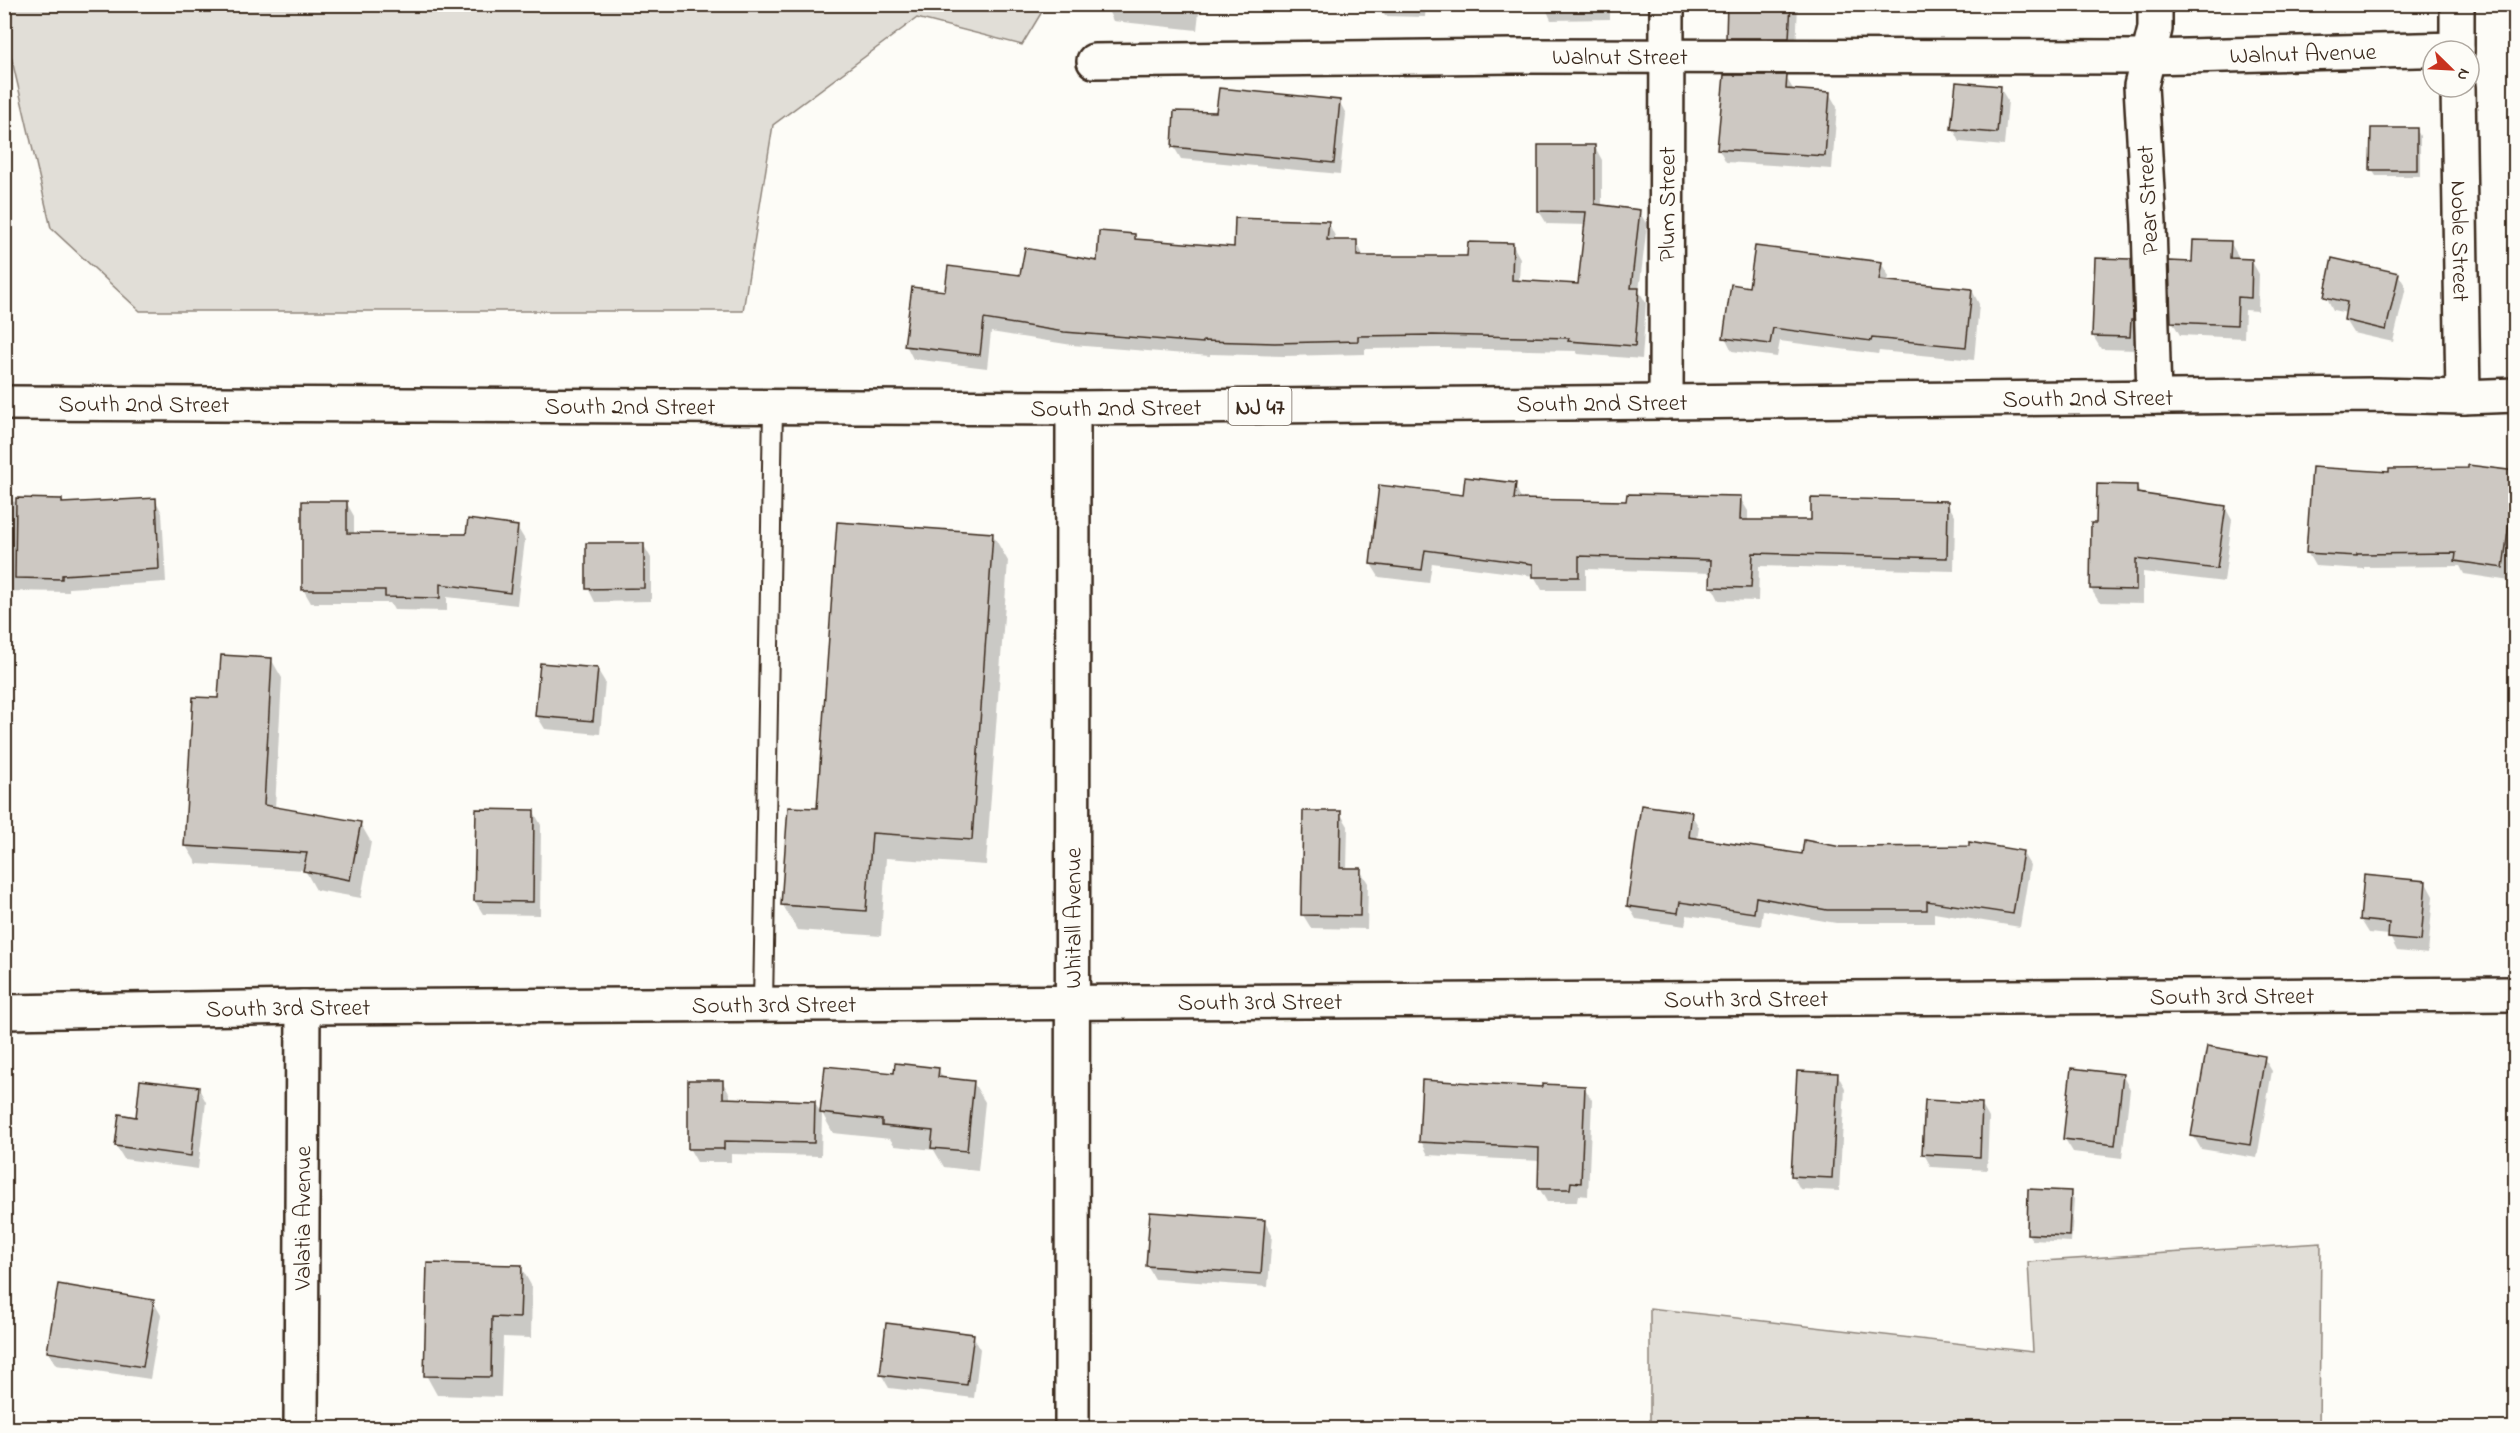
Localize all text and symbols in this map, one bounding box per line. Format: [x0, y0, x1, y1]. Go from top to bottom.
street label: Walnut Avenue [2229, 36, 2377, 75]
north arrow [2421, 39, 2481, 99]
street label: Walnut Street [1552, 41, 1688, 76]
text: N [2450, 64, 2476, 84]
street label: Pear Street [2129, 144, 2170, 256]
street label: Plum Street [1651, 146, 1687, 262]
street label: Noble Street [2440, 180, 2476, 302]
street label: South 2nd Street [2002, 382, 2174, 419]
road number: NJ 47 [1228, 387, 1292, 425]
street label: South 2nd Street [1516, 387, 1688, 424]
street label: South 2nd Street [58, 388, 230, 424]
street label: South 2nd Street [544, 391, 716, 426]
street label: South 2nd Street [1030, 392, 1202, 428]
street label: Whitall Avenue [1057, 847, 1093, 989]
street label: South 3rd Street [2150, 980, 2314, 1016]
street label: South 3rd Street [1664, 983, 1828, 1019]
street label: South 3rd Street [1178, 986, 1342, 1022]
street label: South 3rd Street [692, 989, 856, 1025]
street label: South 3rd Street [205, 992, 370, 1029]
street label: Valatia Avenue [287, 1145, 322, 1291]

